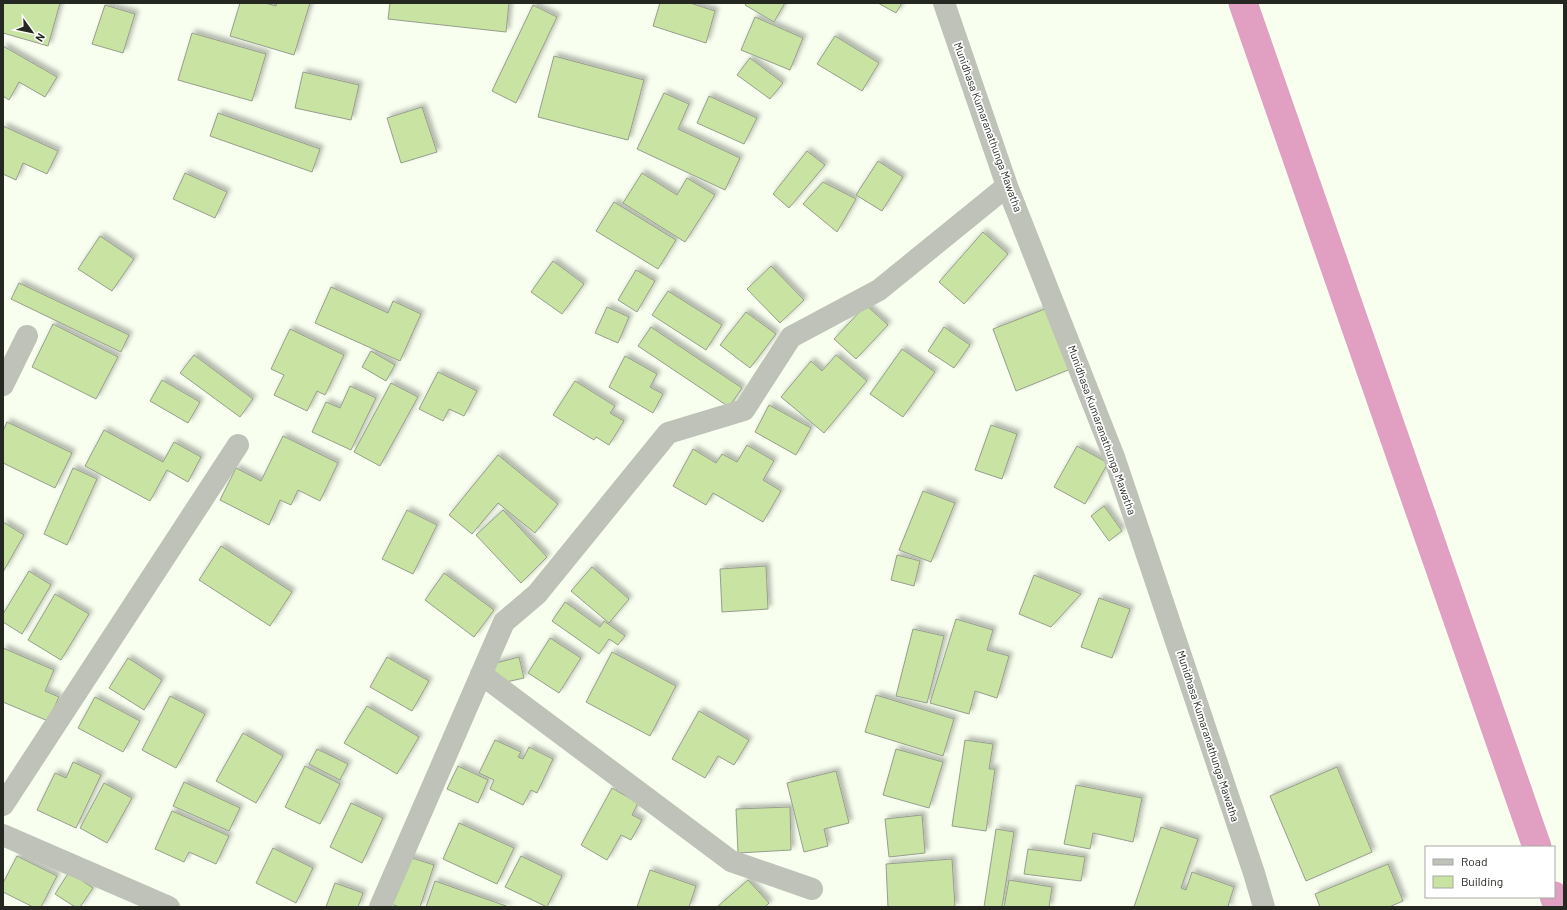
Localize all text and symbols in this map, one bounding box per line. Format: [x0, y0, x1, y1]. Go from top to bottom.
north arrow [12, 12, 52, 52]
text: N [33, 31, 48, 44]
street label: Munidhasa Kumaranathunga Mawatha [952, 40, 1025, 213]
street label: Munidhasa Kumaranathunga Mawatha [1066, 343, 1139, 516]
street label: Munidhasa Kumaranathunga Mawatha [1175, 649, 1242, 823]
legend [1425, 846, 1555, 898]
text: Road [1461, 854, 1488, 868]
text: Building [1461, 874, 1503, 888]

